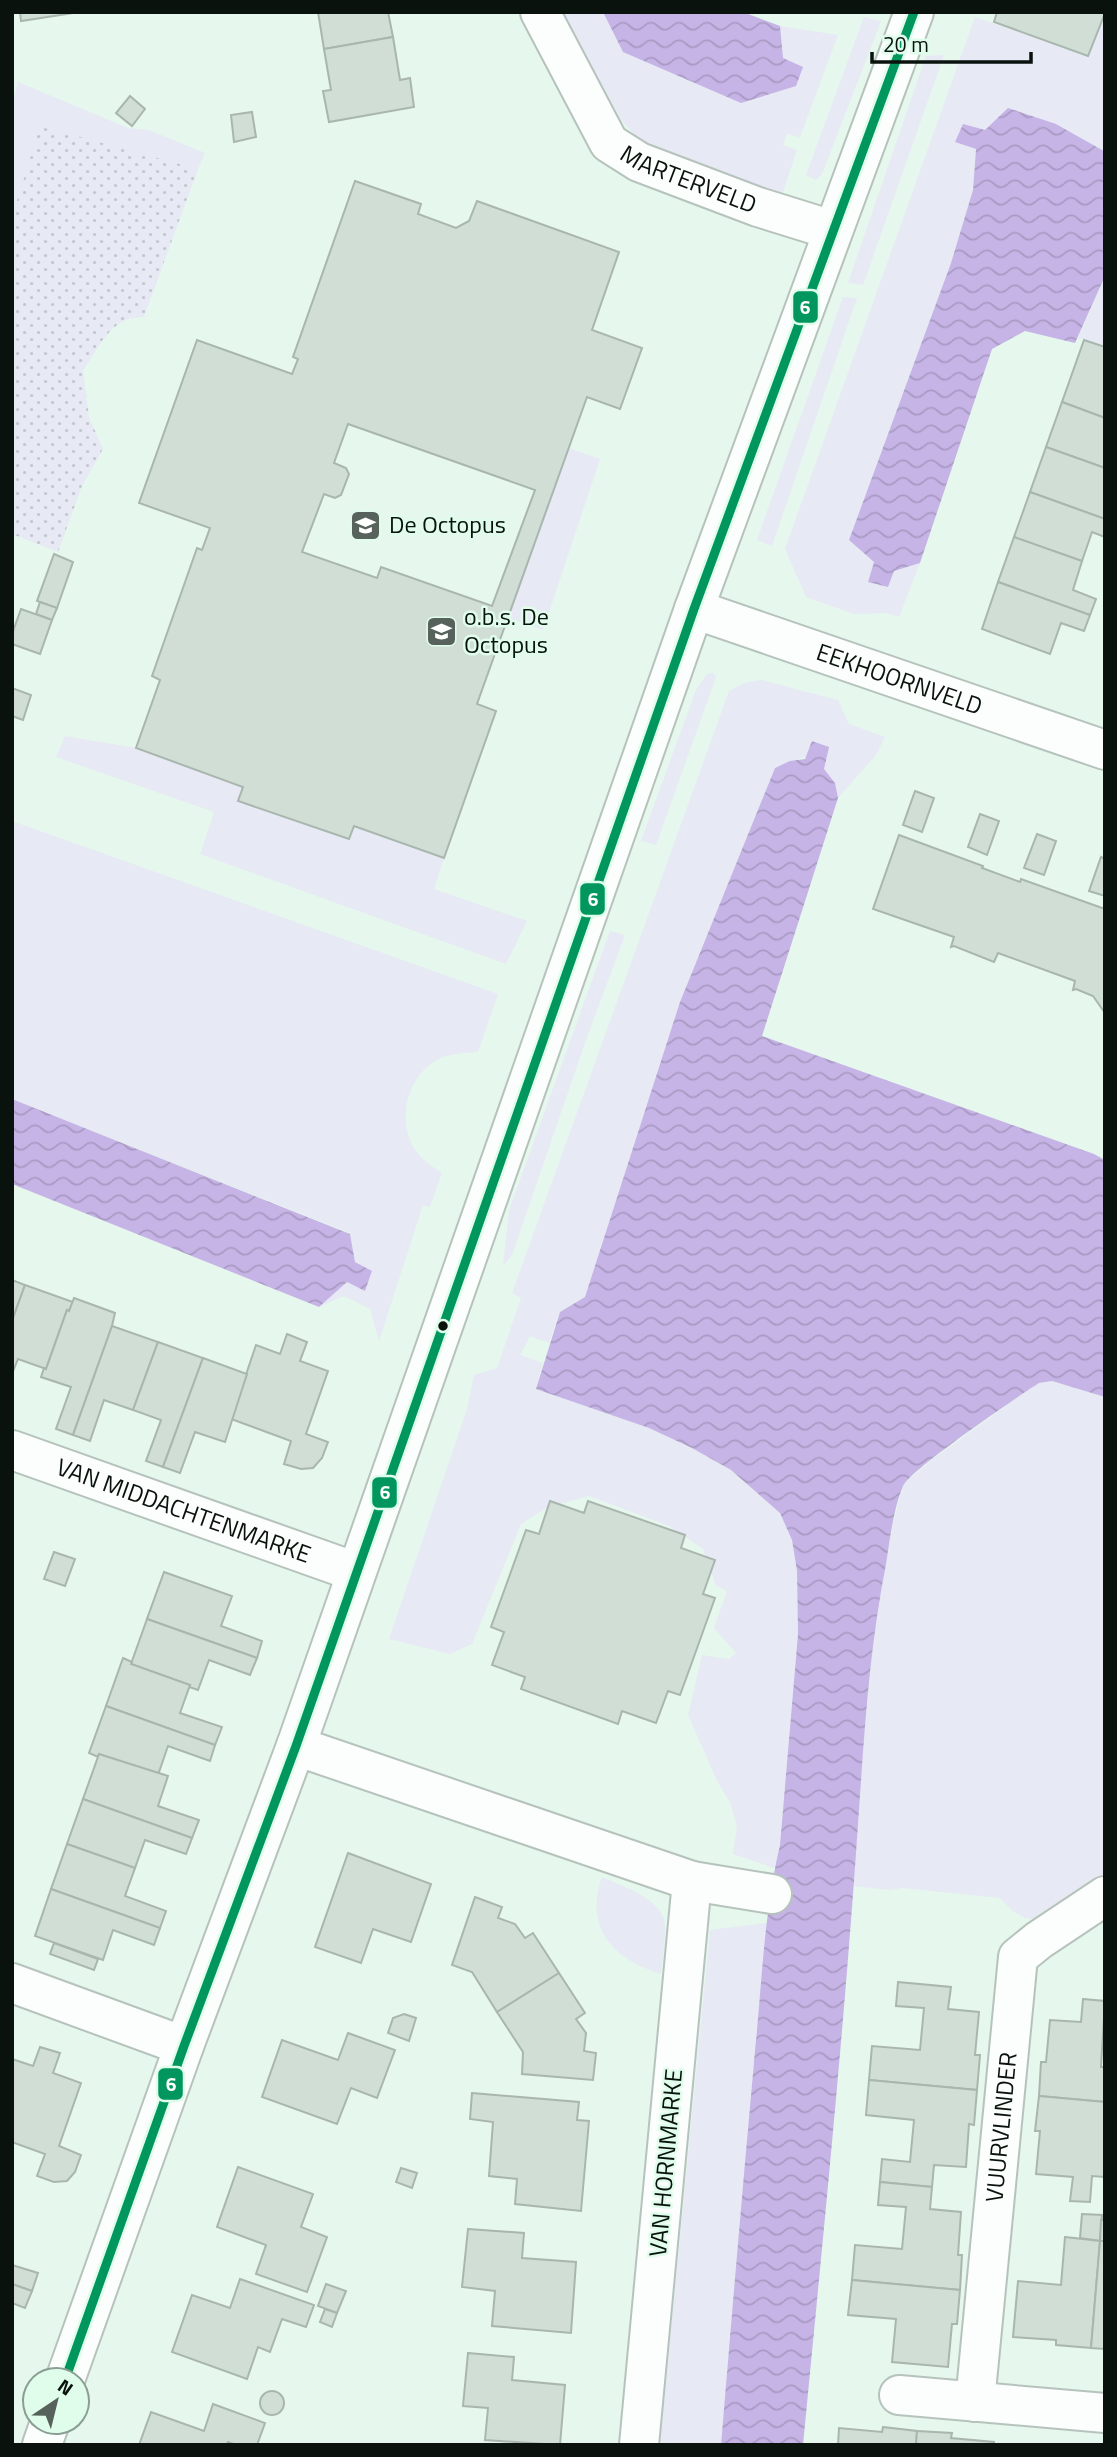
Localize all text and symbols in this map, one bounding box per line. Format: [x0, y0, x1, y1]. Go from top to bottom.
scale bar [872, 21, 1031, 65]
text: 20 m [883, 28, 929, 60]
street label: MARTERVELD [613, 136, 762, 222]
line badge: 6 [792, 290, 819, 324]
text: 6 [800, 292, 811, 321]
place label: De Octopus [389, 506, 506, 542]
school or university icon: De Octopus [349, 508, 383, 542]
place label: o.b.s. De Octopus [464, 598, 549, 662]
school or university icon: o.b.s. De Octopus [424, 614, 458, 648]
street label: EEKHOORNVELD [812, 633, 987, 724]
line badge: 6 [579, 882, 606, 916]
text: 6 [588, 884, 599, 913]
unlabelled marker [436, 1319, 450, 1333]
street label: VAN MIDDACHTENMARKE [52, 1448, 316, 1572]
line badge: 6 [371, 1476, 398, 1509]
text: 6 [380, 1477, 391, 1506]
street label: VUURVLINDER [975, 2050, 1026, 2204]
line badge: 6 [157, 2067, 184, 2101]
street label: VAN HORNMARKE [639, 2068, 691, 2258]
text: 6 [166, 2069, 177, 2098]
north arrow [21, 2366, 91, 2436]
text: N [52, 2371, 80, 2402]

